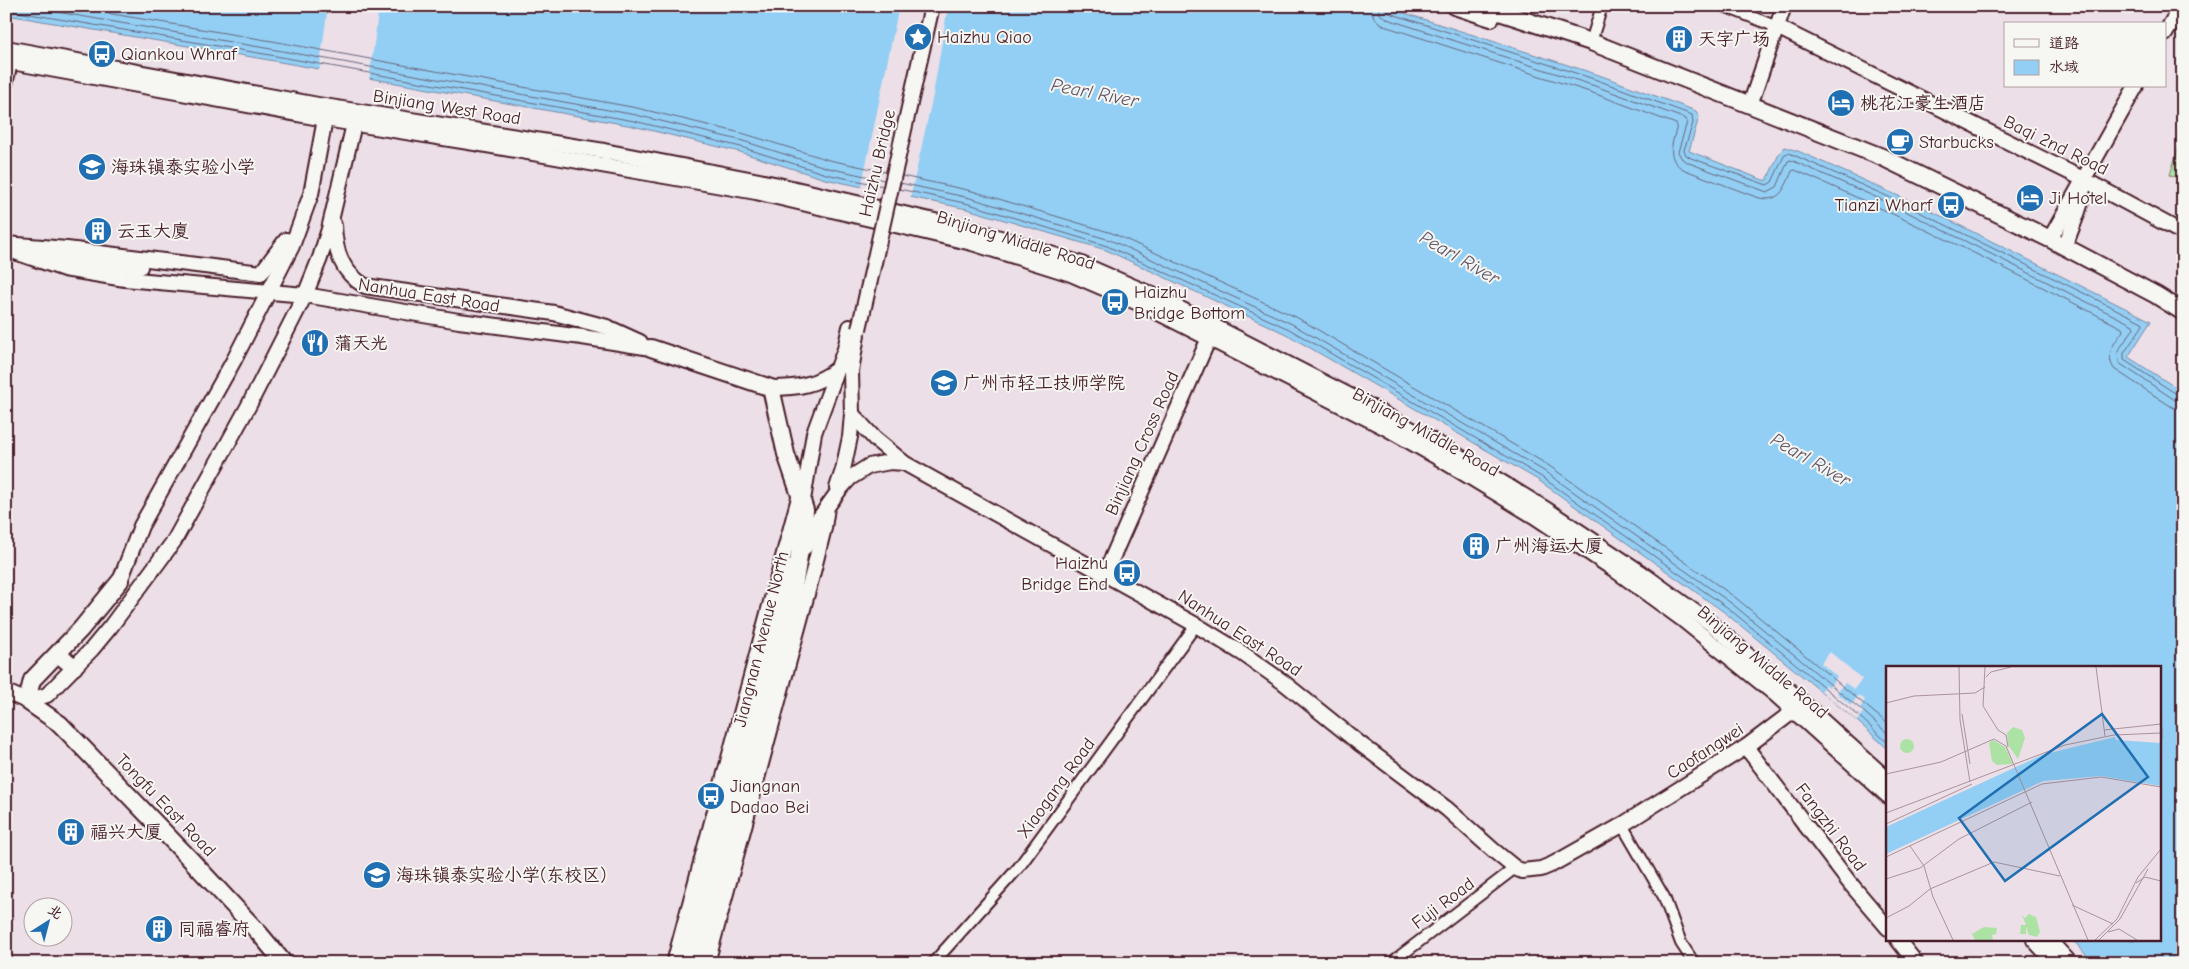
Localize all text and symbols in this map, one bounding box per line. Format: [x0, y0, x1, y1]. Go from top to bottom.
place icon: Haizhu Qiao [903, 22, 933, 52]
legend [2004, 22, 2166, 88]
building icon: 天字广场 [1664, 24, 1694, 54]
place label: Haizhu Qiao [937, 27, 1032, 48]
place label: 天字广场 [1698, 29, 1770, 50]
text: 道路 [2049, 34, 2079, 52]
bus stop icon: Qiankou Whraf [87, 39, 117, 69]
place label: Qiankou Whraf [121, 44, 237, 65]
text: 水域 [2049, 58, 2079, 76]
water label: Pearl River [1049, 74, 1142, 113]
street label: Binjiang West Road [372, 85, 522, 130]
hotel icon: 桃花江豪生酒店 [1826, 88, 1856, 118]
place label: 桃花江豪生酒店 [1860, 93, 1986, 114]
street label: Haizhu Bridge [855, 107, 900, 219]
street label: Baqi 2nd Road [2000, 111, 2111, 180]
cafe icon: Starbucks [1885, 127, 1915, 157]
place label: Starbucks [1919, 132, 1994, 153]
school or university icon: 海珠镇泰实验小学 [77, 152, 107, 182]
place label: 海珠镇泰实验小学 [111, 157, 255, 178]
hotel icon: Ji Hotel [2015, 183, 2045, 213]
place label: Ji Hotel [2049, 188, 2107, 209]
bus stop icon: Tianzi Wharf [1936, 190, 1966, 220]
place label: Tianzi Wharf [1835, 195, 1933, 216]
street label: Binjiang Middle Road [934, 206, 1098, 275]
building icon: 云玉大廈 [83, 216, 113, 246]
place label: 云玉大廈 [117, 221, 189, 242]
water label: Pearl River [1416, 226, 1505, 290]
street label: Nanhua East Road [357, 274, 501, 317]
place label: Haizhu Bridge Bottom [1134, 282, 1245, 324]
bus stop icon: Haizhu Bridge Bottom [1100, 287, 1130, 317]
restaurant icon: 蒲天光 [300, 328, 330, 358]
place label: 蒲天光 [334, 333, 388, 354]
school or university icon: 广州市轻工技师学院 [929, 368, 959, 398]
street label: Binjiang Cross Road [1101, 368, 1184, 518]
place label: 广州市轻工技师学院 [963, 373, 1125, 394]
street label: Binjiang Middle Road [1349, 383, 1503, 481]
water label: Pearl River [1767, 428, 1856, 492]
building icon: 广州海运大厦 [1461, 531, 1491, 561]
place label: 广州海运大厦 [1495, 536, 1603, 557]
street label: Jiangnan Avenue North [729, 549, 793, 729]
place label: Haizhu Bridge End [1021, 553, 1108, 595]
bus stop icon: Haizhu Bridge End [1112, 558, 1142, 588]
street label: Nanhua East Road [1174, 586, 1305, 681]
street label: Binjiang Middle Road [1693, 601, 1832, 723]
inset map [1886, 666, 2162, 942]
street label: Caofangwei [1663, 719, 1747, 784]
street label: Xiaogang Road [1013, 734, 1100, 842]
street label: Tongfu East Road [111, 750, 220, 861]
place label: Jiangnan Dadao Bei [730, 776, 809, 818]
street label: Fangzhi Road [1791, 779, 1870, 875]
bus stop icon: Jiangnan Dadao Bei [696, 781, 726, 811]
building icon: 福兴大厦 [56, 817, 86, 847]
place label: 福兴大厦 [90, 822, 162, 843]
school or university icon: 海珠镇泰实验小学(东校区) [362, 860, 392, 890]
place label: 海珠镇泰实验小学(东校区) [396, 865, 606, 886]
street label: Fuji Road [1408, 873, 1479, 934]
north arrow [22, 896, 72, 946]
text: 北 [45, 901, 66, 923]
building icon: 同福睿府 [144, 914, 174, 944]
place label: 同福睿府 [178, 919, 250, 940]

